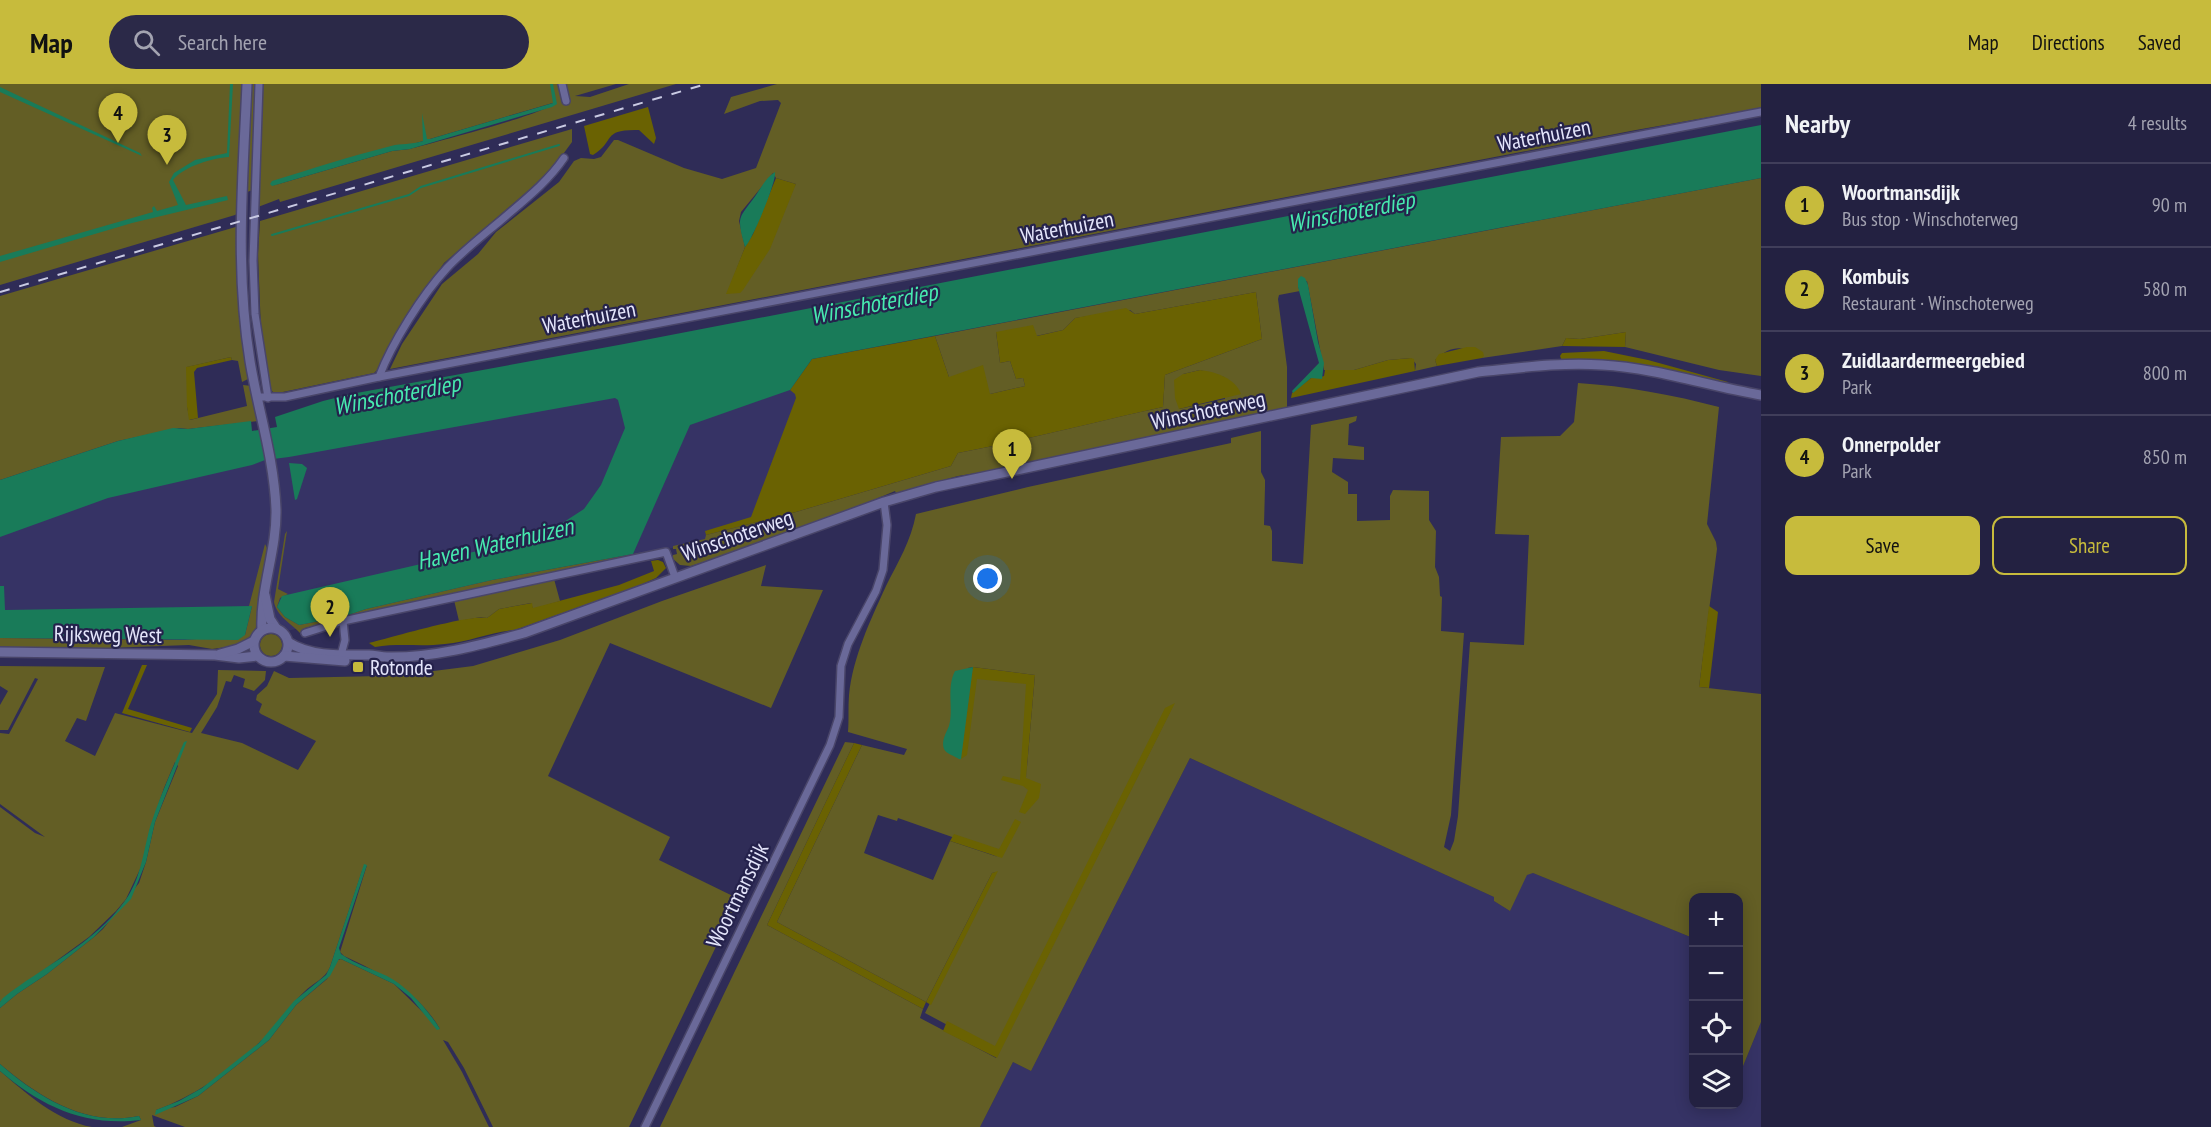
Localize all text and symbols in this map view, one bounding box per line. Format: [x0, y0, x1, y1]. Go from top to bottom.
search box [109, 15, 529, 69]
text: Map [30, 24, 73, 61]
icon: search [130, 26, 163, 59]
text: Search here [178, 28, 267, 56]
text: Map [1968, 29, 1999, 56]
text: Directions [2032, 29, 2105, 56]
text: Saved [2138, 29, 2181, 56]
pin: 4 [98, 94, 138, 143]
text: Nearby [1785, 107, 1850, 140]
text: 4 results [2128, 110, 2187, 136]
street label: Waterhuizen [1495, 112, 1593, 158]
pin: 3 [148, 116, 186, 165]
text: Woortmansdijk [1842, 178, 1960, 206]
water label: Winschoterdiep [1285, 184, 1418, 239]
text: 1 [1800, 192, 1809, 218]
text: 90 m [2152, 192, 2187, 218]
street label: Waterhuizen [1018, 204, 1116, 250]
text: Bus stop · Winschoterweg [1842, 206, 2018, 232]
text: Kombuis [1842, 262, 1909, 290]
water label: Winschoterdiep [808, 276, 941, 331]
text: 2 [1800, 276, 1809, 302]
text: 580 m [2143, 276, 2187, 302]
text: Restaurant · Winschoterweg [1842, 290, 2034, 316]
street label: Waterhuizen [540, 294, 638, 340]
text: Zuidlaardermeergebied [1842, 346, 2025, 374]
text: 3 [1800, 360, 1809, 386]
text: 800 m [2143, 360, 2187, 386]
water label: Winschoterdiep [331, 367, 464, 422]
text: Park [1842, 374, 1872, 400]
street label: Winschoterweg [1148, 384, 1268, 436]
pin: 1 [992, 430, 1032, 479]
text: Onnerpolder [1842, 430, 1940, 458]
text: 4 [1800, 444, 1809, 470]
text: 850 m [2143, 444, 2187, 470]
text: Park [1842, 458, 1872, 484]
street label: Winschoterweg [678, 503, 796, 567]
water label: Haven Waterhuizen [414, 510, 578, 577]
button: Save [1785, 516, 1980, 575]
button: Share [1992, 516, 2187, 575]
your location [973, 564, 1002, 593]
pin: 2 [310, 588, 350, 637]
street label: Rijksweg West [54, 619, 162, 649]
place label: Rotonde [370, 653, 433, 681]
marker: Rotonde [351, 660, 365, 674]
street label: Woortmansdijk [700, 837, 775, 952]
map controls [1689, 893, 1743, 1109]
button: + [1689, 893, 1743, 947]
button: − [1689, 947, 1743, 1001]
button: locate [1689, 1001, 1743, 1055]
button: layers [1689, 1055, 1743, 1109]

